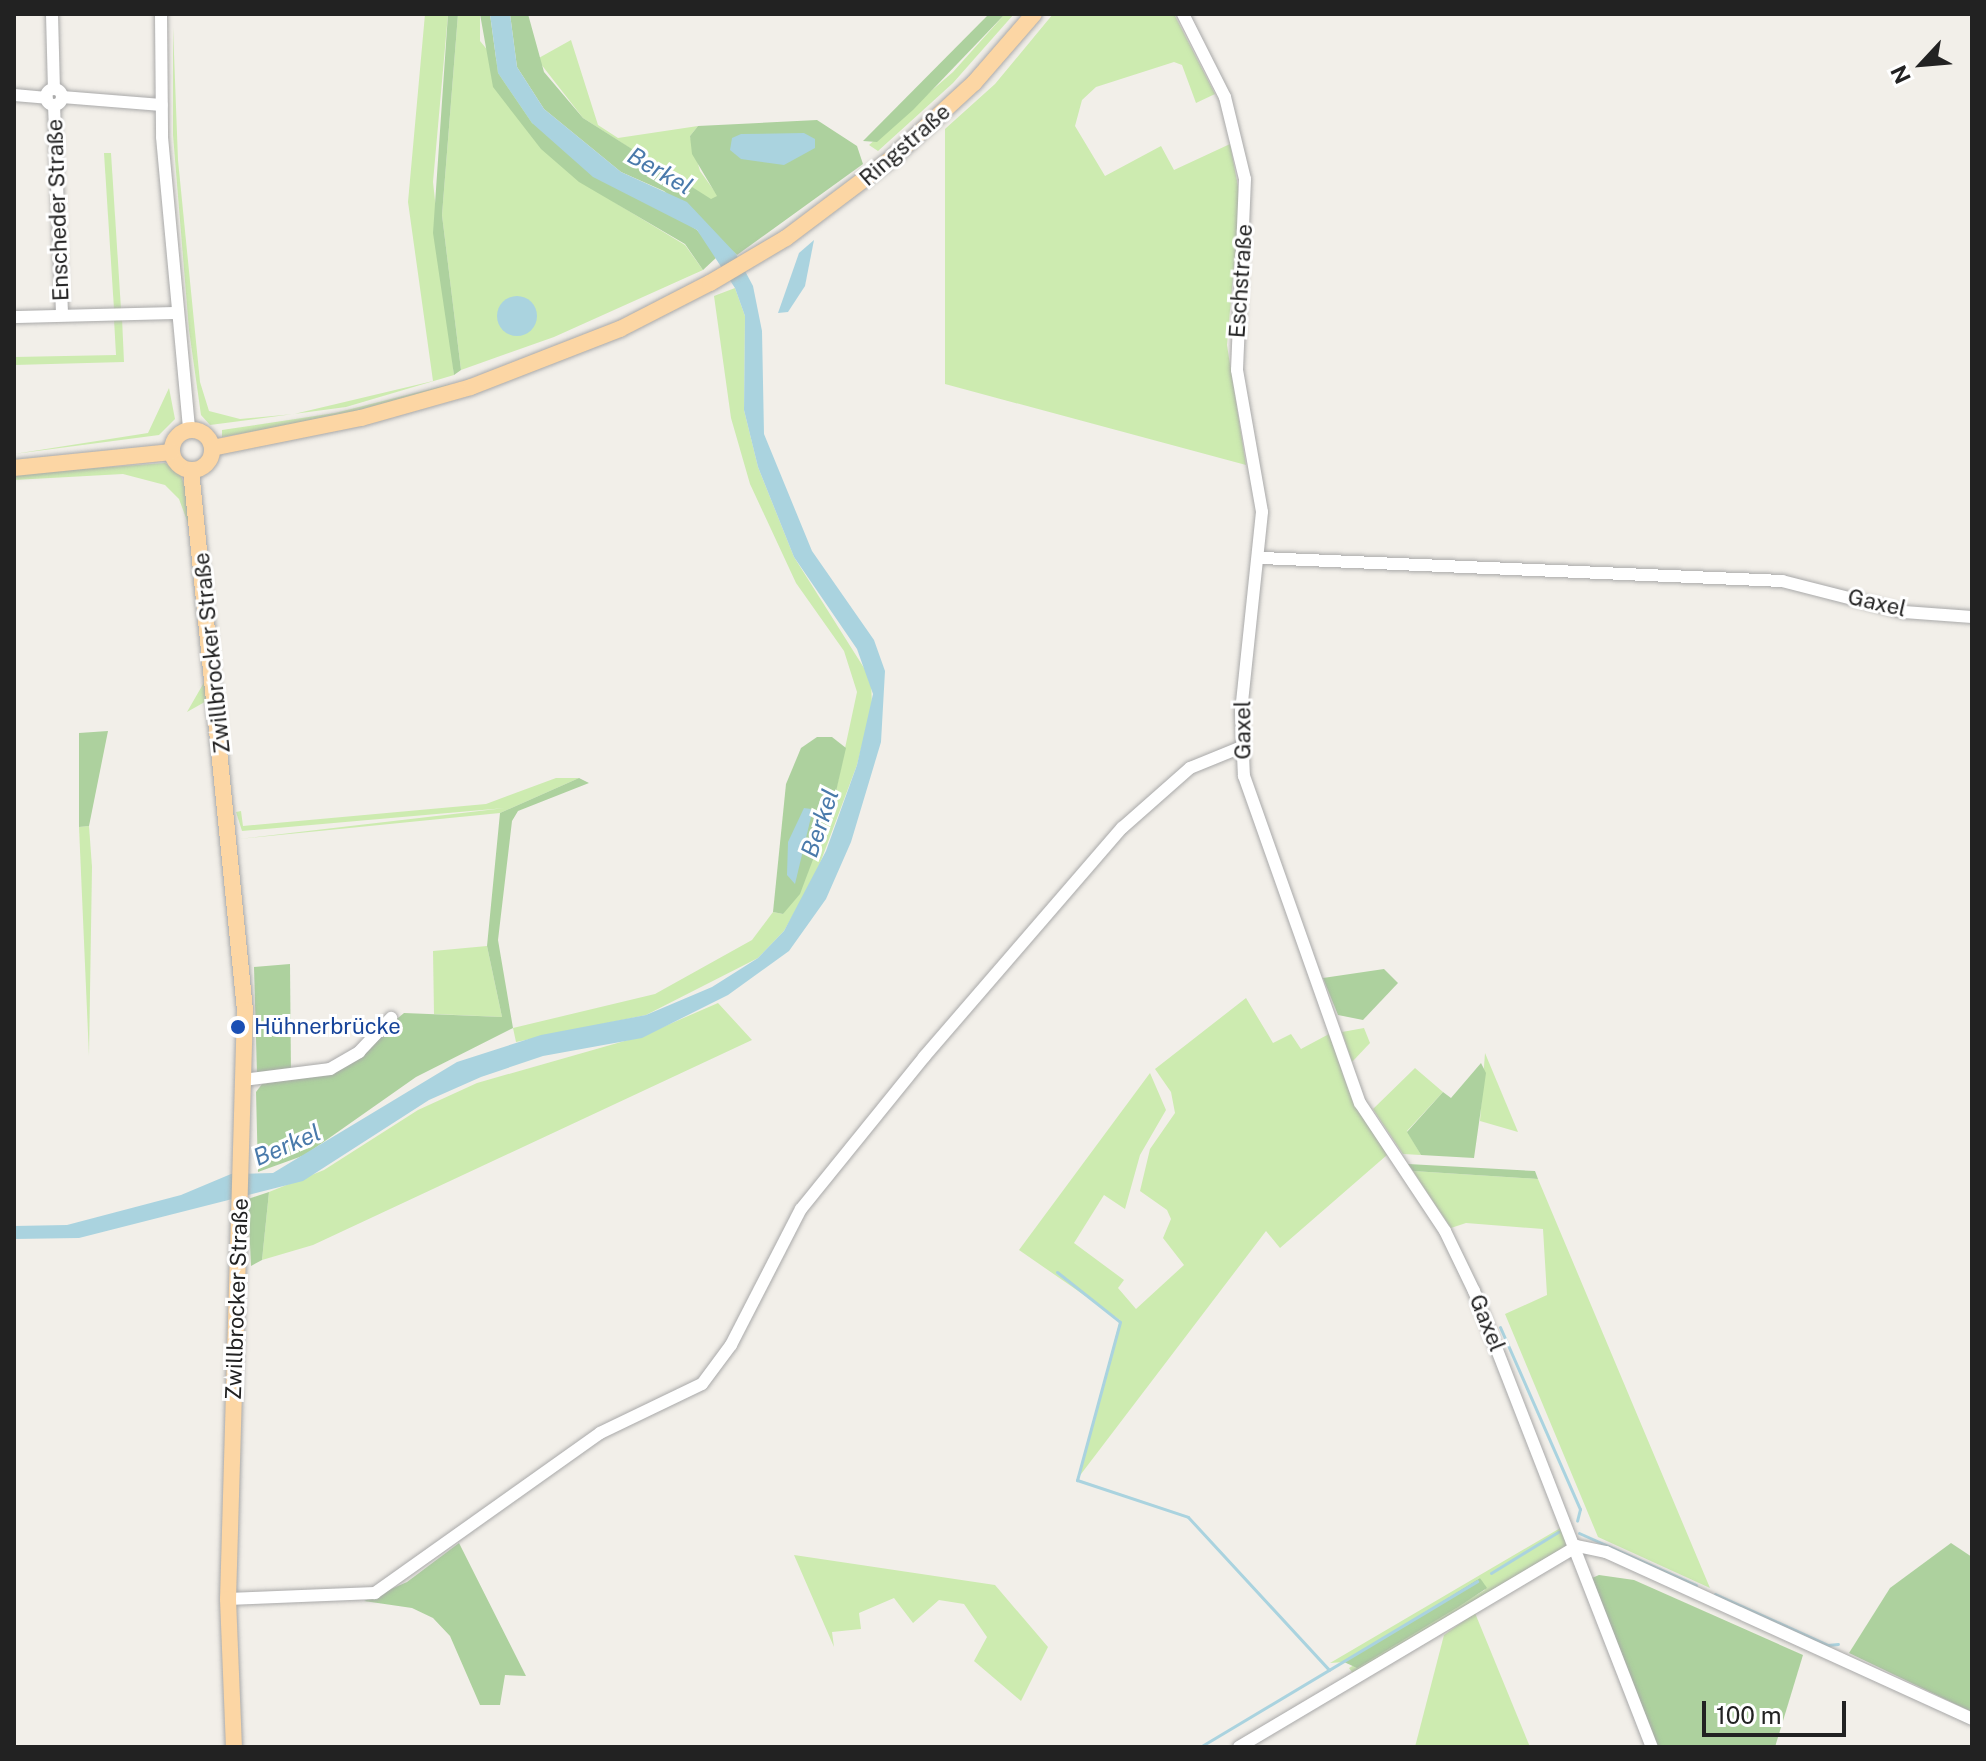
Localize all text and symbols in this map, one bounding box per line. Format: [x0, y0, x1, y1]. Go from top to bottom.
north arrow [1882, 24, 1962, 104]
text: N [1885, 61, 1916, 88]
street label: Ringstraße [854, 98, 956, 192]
street label: Enscheder Straße [42, 118, 74, 302]
water label: Berkel [622, 141, 698, 201]
street label: Eschstraße [1224, 223, 1258, 339]
street label: Zwillbrocker Straße [188, 551, 236, 755]
street label: Gaxel [1845, 583, 1909, 623]
street label: Gaxel [1230, 700, 1256, 760]
water label: Berkel [795, 785, 845, 861]
place label: Hühnerbrücke [254, 1014, 401, 1040]
marker: Hühnerbrücke [229, 1018, 247, 1036]
water label: Berkel [249, 1118, 325, 1172]
street label: Zwillbrocker Straße [220, 1198, 254, 1400]
street label: Gaxel [1464, 1291, 1510, 1355]
scale bar [1706, 1685, 1850, 1735]
text: 100 m [1716, 1701, 1782, 1729]

